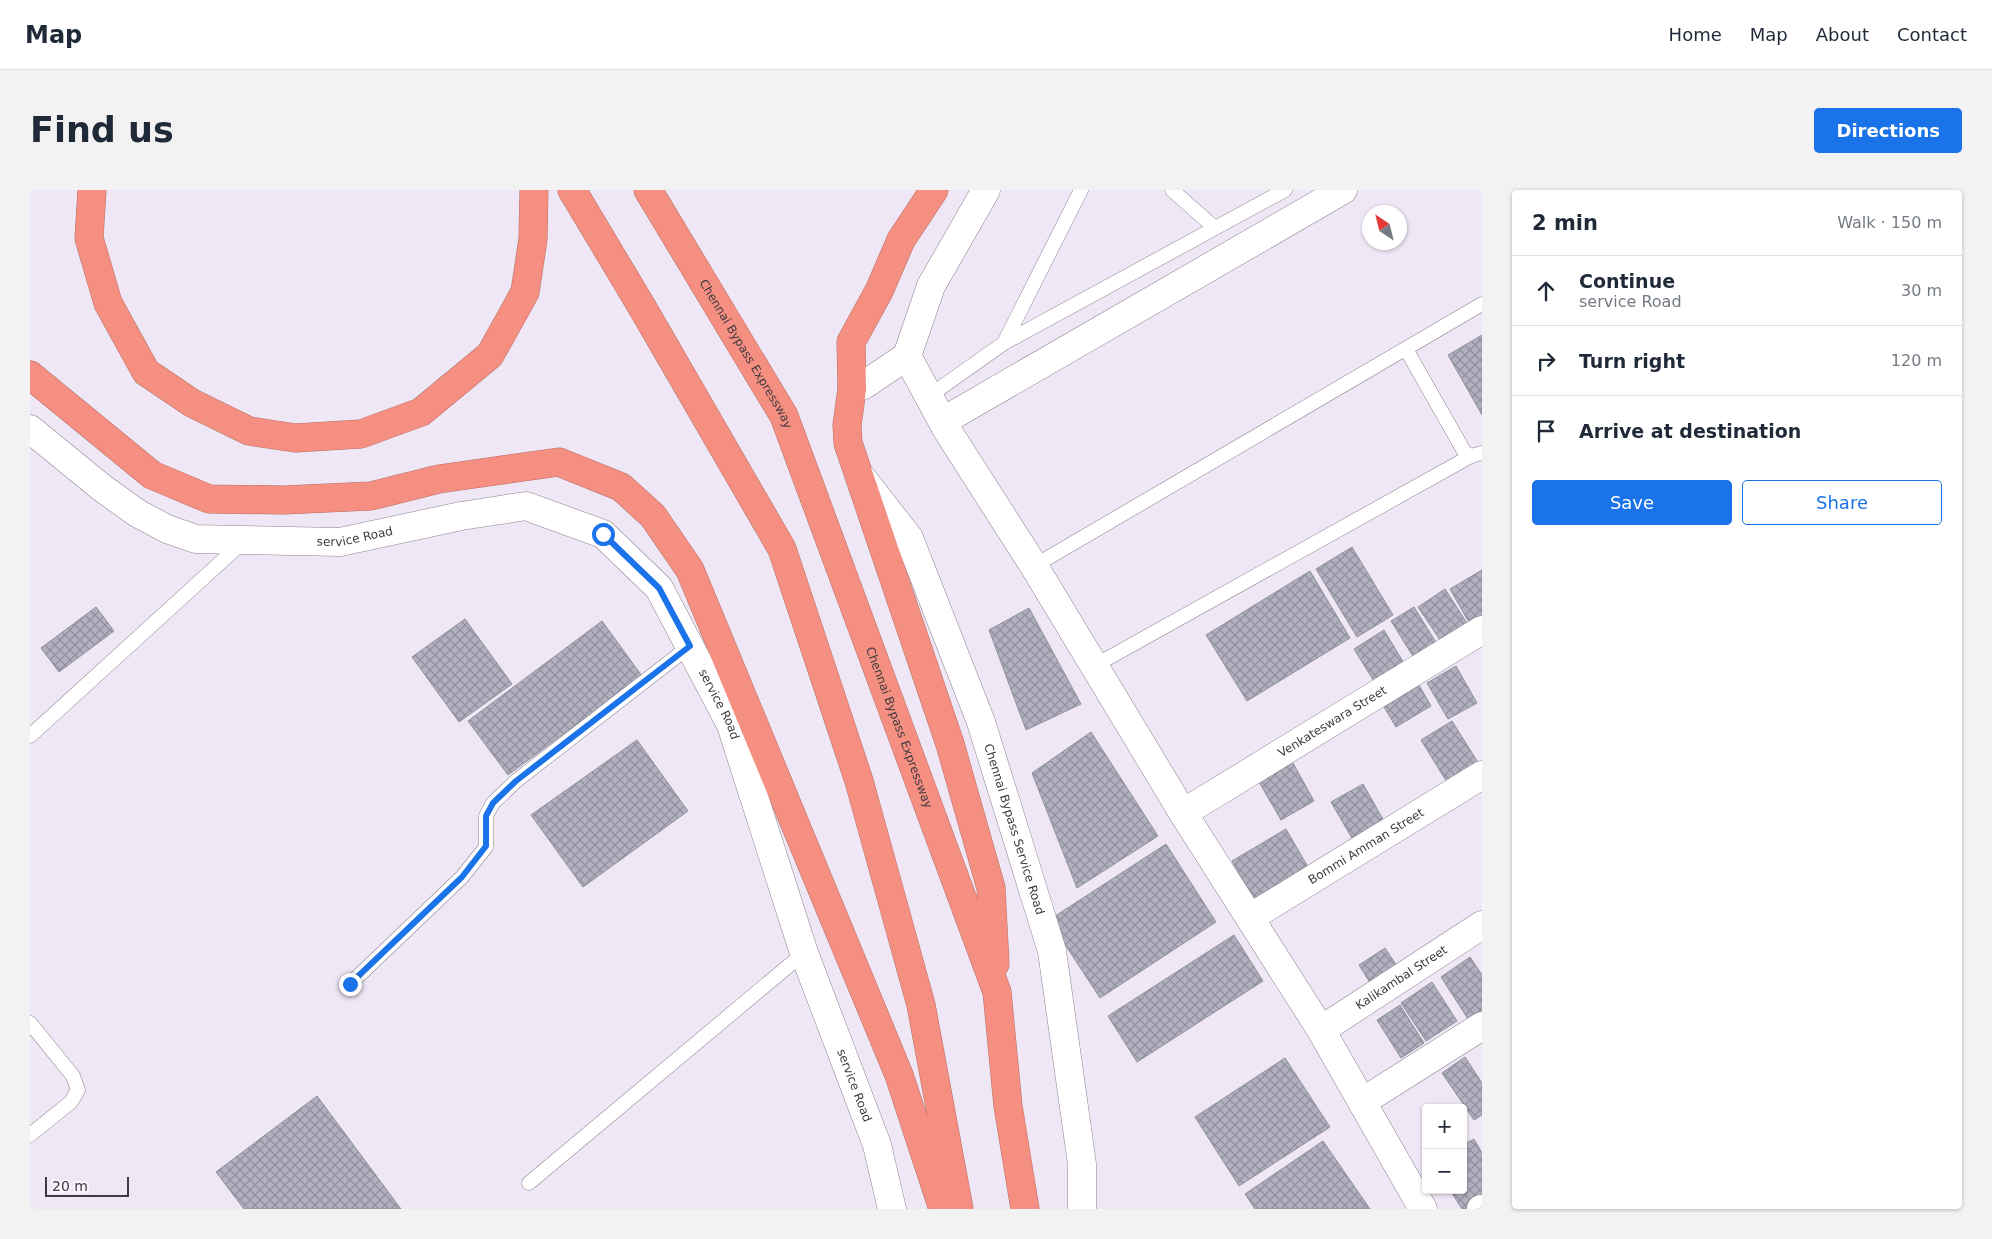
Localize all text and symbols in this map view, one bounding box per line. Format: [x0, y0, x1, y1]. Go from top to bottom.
text: Map [25, 21, 82, 49]
text: Home [1669, 24, 1722, 45]
text: Map [1750, 24, 1788, 45]
text: About [1816, 24, 1869, 45]
text: Contact [1897, 24, 1967, 45]
button: Directions [1814, 108, 1962, 153]
text: Find us [30, 110, 174, 150]
north arrow [1362, 205, 1407, 250]
text: 2 min [1532, 211, 1598, 235]
text: Walk · 150 m [1837, 213, 1942, 232]
text: Continue [1579, 270, 1675, 292]
street label: Chennai Bypass Expressway [696, 277, 795, 430]
icon: ahead [1532, 277, 1560, 305]
text: 30 m [1901, 281, 1942, 300]
text: service Road [1579, 292, 1682, 311]
icon: right [1532, 347, 1560, 375]
text: Turn right [1579, 350, 1685, 372]
text: 120 m [1891, 351, 1942, 370]
icon: arrive [1532, 417, 1560, 445]
text: Arrive at destination [1579, 420, 1801, 442]
button: Save [1532, 480, 1732, 525]
button: Share [1742, 480, 1942, 525]
route start [592, 523, 615, 546]
street label: service Road [317, 524, 394, 549]
street label: Chennai Bypass Expressway [863, 645, 935, 810]
street label: service Road [696, 667, 742, 741]
street label: Venkateswara Street [1275, 683, 1389, 760]
street label: Chennai Bypass Service Road [981, 742, 1047, 916]
street label: Bommi Amman Street [1306, 805, 1427, 887]
street label: Kalikambal Street [1353, 943, 1450, 1012]
route end [339, 973, 362, 996]
street label: service Road [834, 1047, 875, 1124]
map controls [1422, 1104, 1467, 1194]
button: + [1422, 1104, 1467, 1149]
button: − [1422, 1149, 1467, 1194]
scale bar [45, 1174, 129, 1197]
text: 20 m [52, 1178, 88, 1194]

